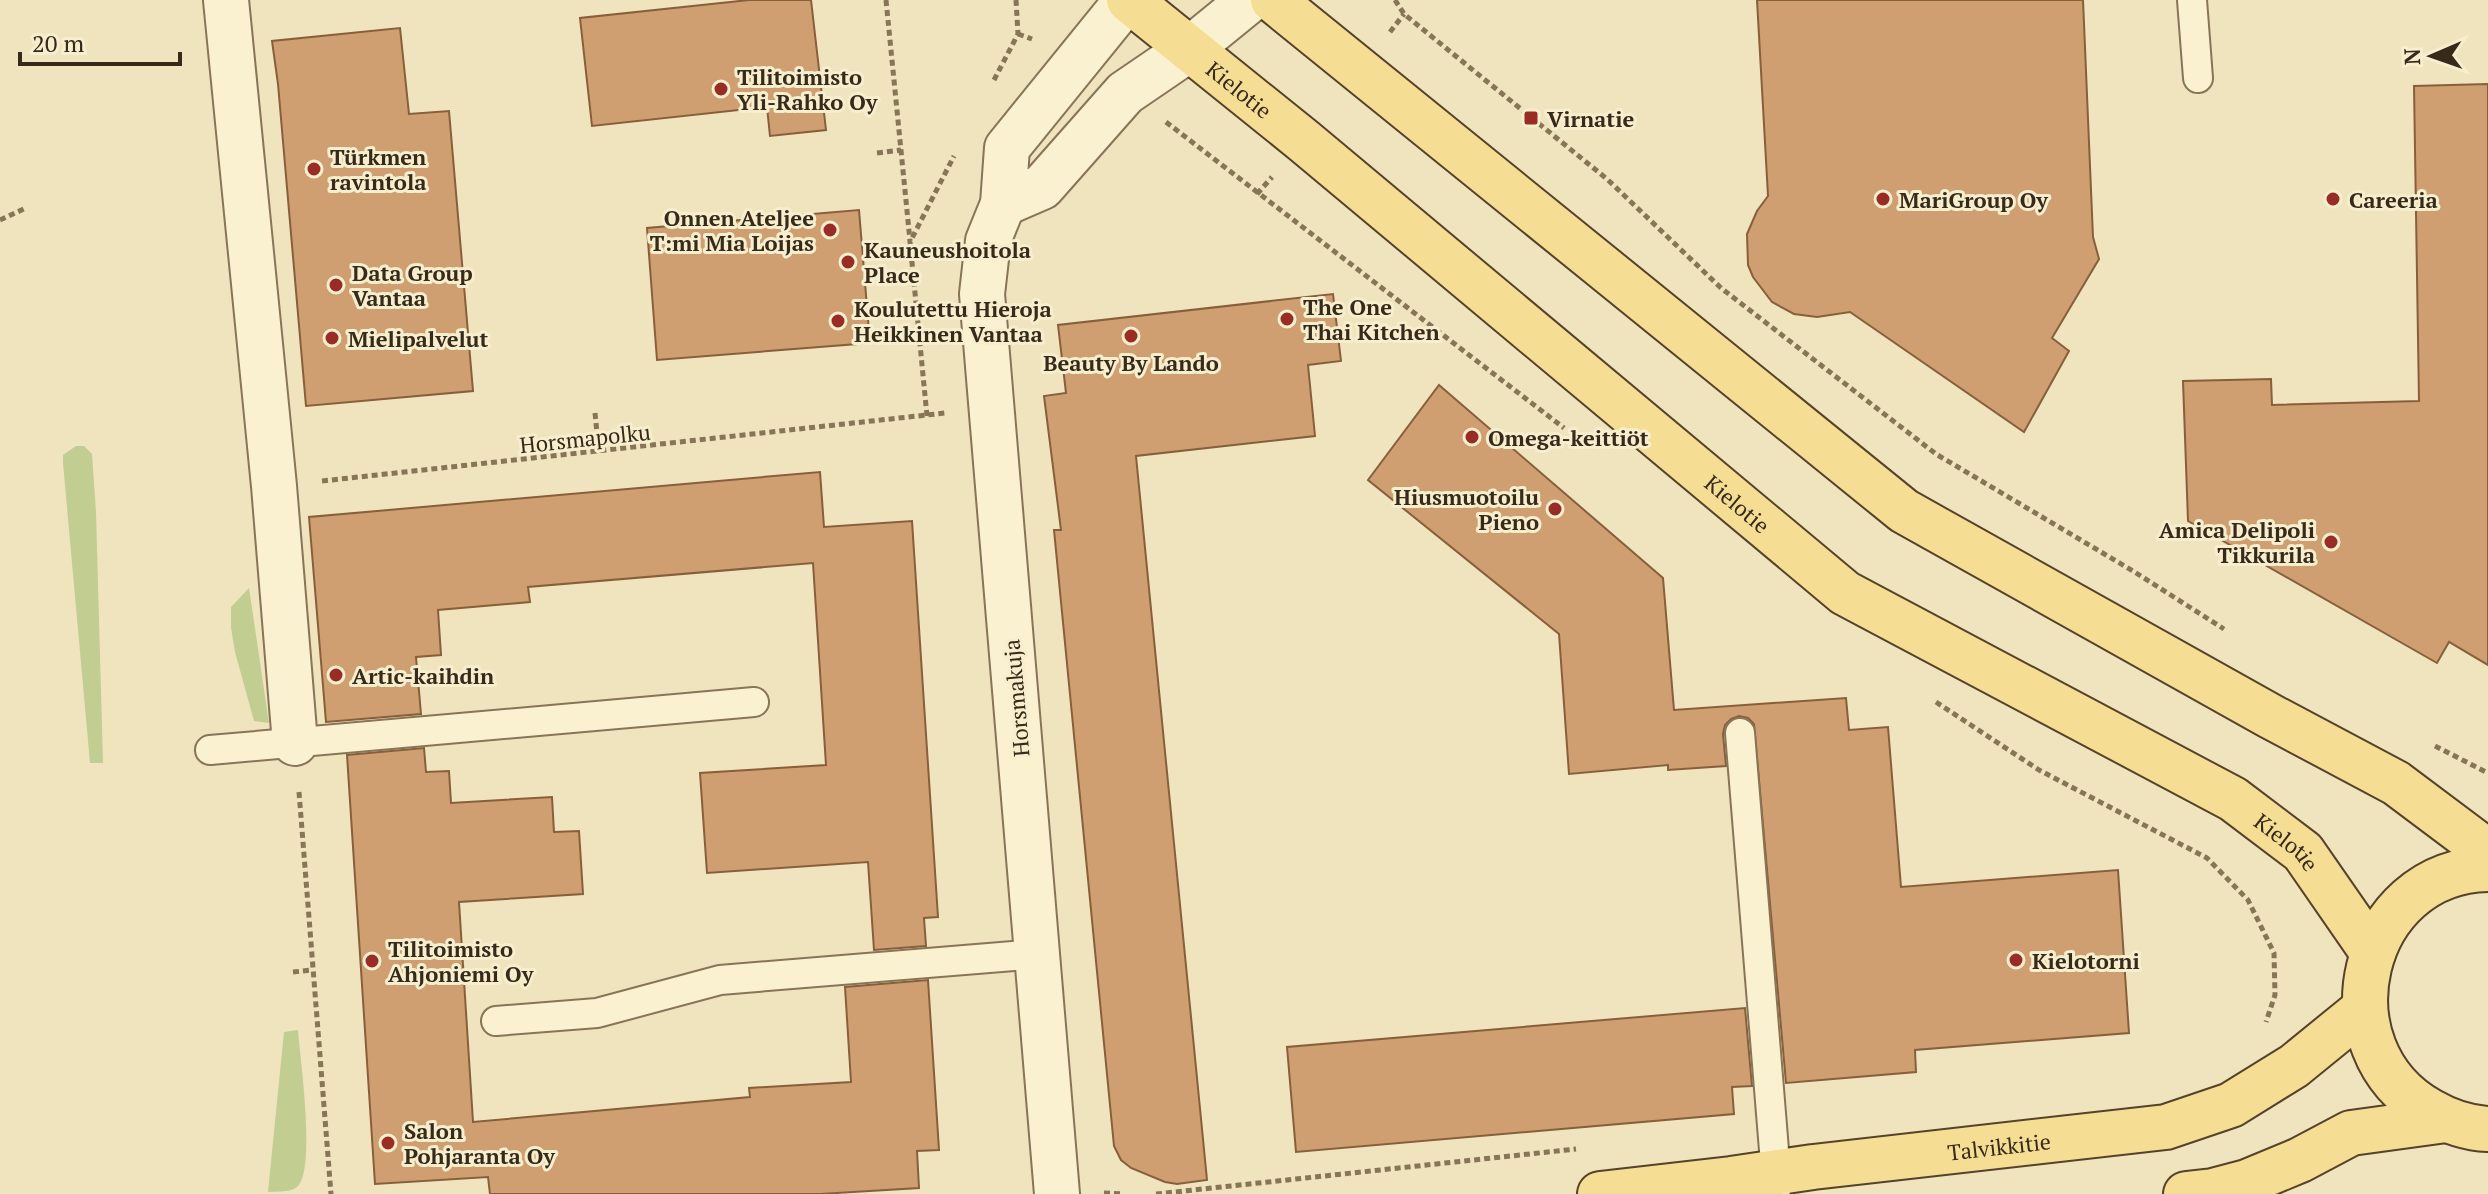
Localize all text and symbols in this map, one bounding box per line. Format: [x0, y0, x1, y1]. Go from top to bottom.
scale bar [20, 16, 180, 66]
north arrow [2392, 16, 2472, 96]
text: 20 m [32, 27, 84, 59]
text: N [2397, 48, 2426, 66]
street label: Kielotie [1201, 54, 1278, 124]
place label: Tilitoimisto Yli-Rahko Oy [737, 62, 878, 116]
marker: Tilitoimisto Yli-Rahko Oy [712, 80, 730, 98]
place label: Virnatie [1547, 104, 1634, 133]
marker: Virnatie [1522, 109, 1540, 127]
place label: Türkmen ravintola [330, 142, 426, 196]
marker: Türkmen ravintola [305, 160, 323, 178]
place label: MariGroup Oy [1899, 185, 2048, 214]
place label: Careeria [2349, 185, 2438, 214]
marker: MariGroup Oy [1874, 190, 1892, 208]
marker: Careeria [2324, 190, 2342, 208]
place label: Onnen Ateljee T:mi Mia Loijas [650, 203, 814, 257]
marker: Onnen Ateljee T:mi Mia Loijas [821, 221, 839, 239]
place label: Kauneushoitola Place [864, 235, 1031, 289]
marker: Kauneushoitola Place [839, 253, 857, 271]
place label: Data Group Vantaa [352, 258, 473, 312]
marker: Data Group Vantaa [327, 276, 345, 294]
place label: The One Thai Kitchen [1303, 292, 1440, 346]
place label: Koulutettu Hieroja Heikkinen Vantaa [854, 294, 1052, 348]
marker: The One Thai Kitchen [1278, 310, 1296, 328]
marker: Koulutettu Hieroja Heikkinen Vantaa [829, 312, 847, 330]
place label: Mielipalvelut [348, 324, 488, 353]
marker: Beauty By Lando [1122, 327, 1140, 345]
marker: Mielipalvelut [323, 329, 341, 347]
place label: Beauty By Lando [1043, 348, 1219, 377]
street label: Horsmapolku [518, 417, 652, 459]
place label: Omega-keittiöt [1488, 423, 1649, 452]
marker: Omega-keittiöt [1463, 428, 1481, 446]
street label: Kielotie [1699, 468, 1776, 539]
place label: Hiusmuotoilu Pieno [1394, 482, 1539, 536]
marker: Hiusmuotoilu Pieno [1546, 500, 1564, 518]
place label: Amica Delipoli Tikkurila [2159, 515, 2315, 569]
marker: Amica Delipoli Tikkurila [2322, 533, 2340, 551]
street label: Horsmakuja [996, 638, 1036, 758]
place label: Artic-kaihdin [352, 661, 494, 690]
marker: Artic-kaihdin [327, 666, 345, 684]
street label: Kielotie [2249, 806, 2326, 876]
place label: Tilitoimisto Ahjoniemi Oy [388, 934, 534, 988]
place label: Kielotorni [2032, 946, 2140, 975]
marker: Kielotorni [2007, 951, 2025, 969]
marker: Tilitoimisto Ahjoniemi Oy [363, 952, 381, 970]
place label: Salon Pohjaranta Oy [404, 1116, 555, 1170]
street label: Talvikkitie [1946, 1126, 2052, 1166]
marker: Salon Pohjaranta Oy [379, 1134, 397, 1152]

